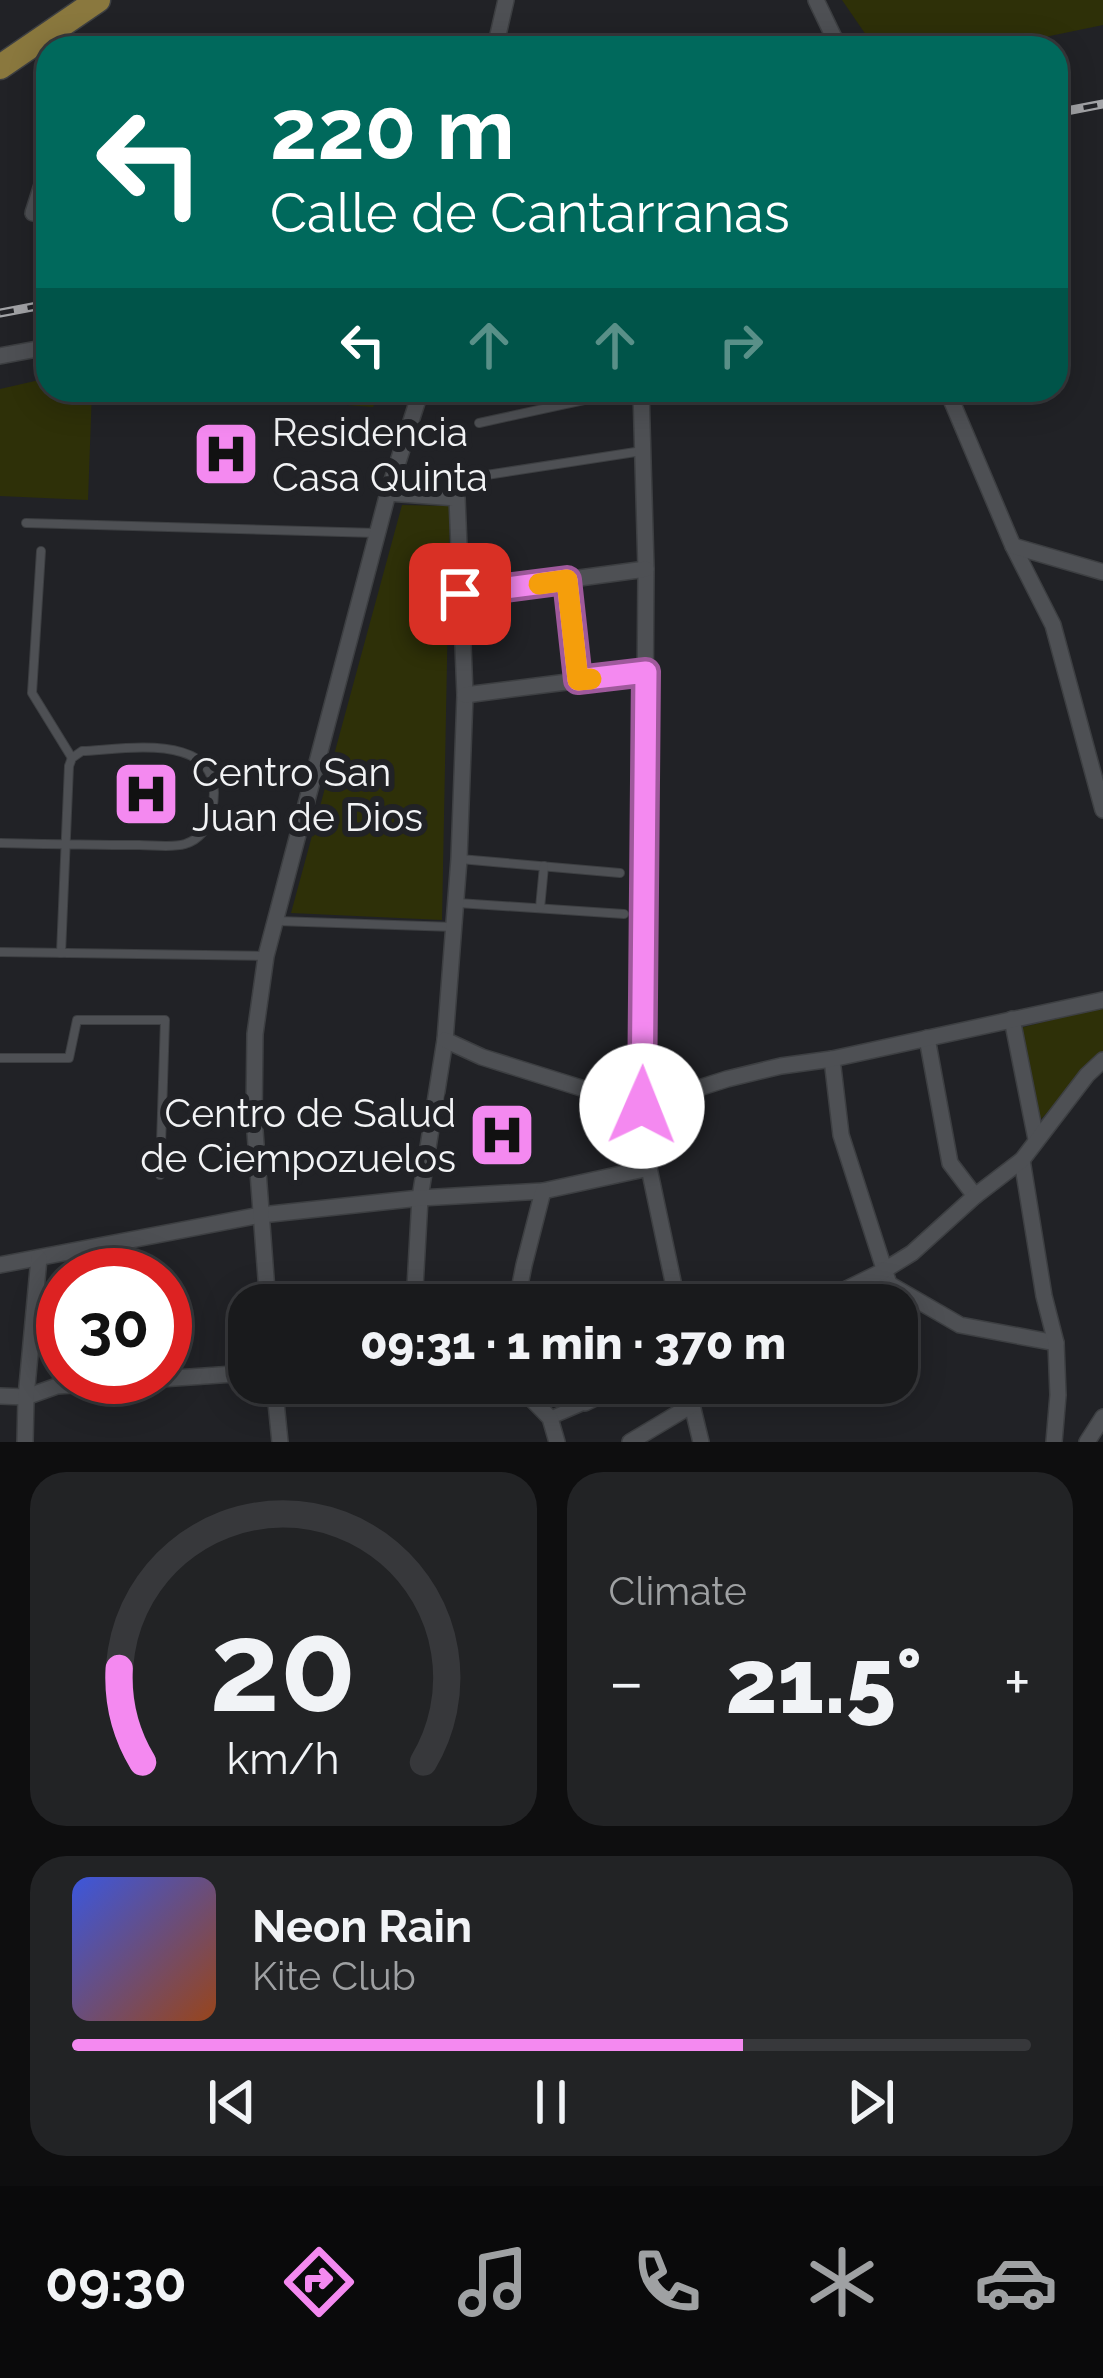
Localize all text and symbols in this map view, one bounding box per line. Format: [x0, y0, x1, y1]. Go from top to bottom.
text: 220 m [270, 80, 515, 179]
icon: left [72, 84, 228, 240]
text: Calle de Cantarranas [270, 181, 790, 245]
icon: left [330, 312, 396, 378]
icon: ahead [456, 312, 522, 378]
icon: ahead [582, 312, 648, 378]
icon: right [708, 312, 774, 378]
place label: Residencia Casa Quinta [272, 409, 488, 500]
hospital icon: Residencia Casa Quinta [191, 419, 261, 489]
pin [409, 543, 511, 645]
icon: arrive [427, 561, 493, 627]
place label: Centro San Juan de Dios [192, 749, 423, 840]
hospital icon: Centro San Juan de Dios [111, 759, 181, 829]
position arrow [579, 1043, 705, 1169]
place label: Centro de Salud de Ciempozuelos [140, 1090, 456, 1181]
hospital icon: Centro de Salud de Ciempozuelos [467, 1100, 537, 1170]
speed limit sign: 30 [36, 1248, 192, 1404]
text: 09:31 · 1 min · 370 m [360, 1317, 786, 1370]
text: Climate [609, 1568, 747, 1614]
text: 20 [210, 1594, 357, 1740]
text: 21.5° [725, 1628, 922, 1734]
text: − [609, 1643, 644, 1720]
text: + [1004, 1643, 1031, 1720]
text: km/h [227, 1734, 340, 1784]
text: Neon Rain [252, 1900, 472, 1953]
text: Kite Club [252, 1953, 416, 1999]
icon: previous [199, 2069, 265, 2135]
icon: pause [518, 2069, 584, 2135]
icon: next [838, 2069, 904, 2135]
icon: directions [277, 2240, 361, 2324]
icon: music [451, 2240, 535, 2324]
icon: phone [625, 2240, 709, 2324]
icon: climate [800, 2240, 884, 2324]
icon: car [974, 2240, 1058, 2324]
text: 09:30 [45, 2250, 187, 2314]

